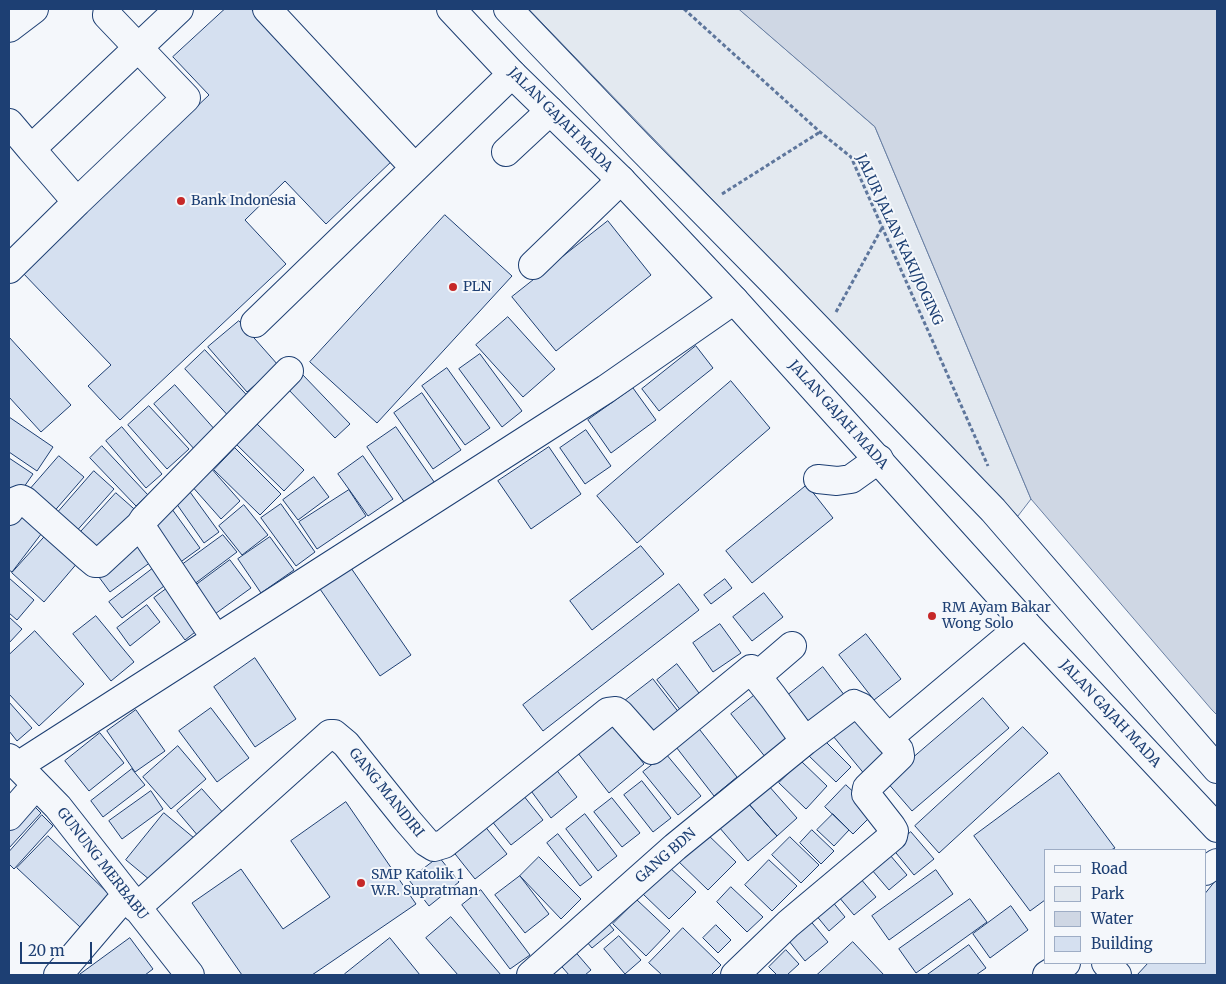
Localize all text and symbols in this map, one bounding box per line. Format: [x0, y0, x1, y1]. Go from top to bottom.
street label: JALAN GAJAH MADA [504, 64, 616, 176]
street label: JALUR JALAN KAKI/JOGING [852, 152, 946, 328]
place label: Bank Indonesia [191, 193, 296, 209]
marker: Bank Indonesia [175, 195, 187, 207]
place label: PLN [463, 279, 491, 295]
marker: PLN [447, 281, 459, 293]
street label: JALAN GAJAH MADA [785, 357, 891, 473]
place label: RM Ayam Bakar Wong Solo [942, 600, 1051, 632]
marker: RM Ayam Bakar Wong Solo [926, 610, 938, 622]
street label: JALAN GAJAH MADA [1056, 657, 1164, 771]
street label: GANG MANDIRI [345, 745, 427, 841]
street label: GUNUNG MERBABU [53, 805, 151, 923]
street label: GANG BDN [632, 825, 700, 887]
legend [1044, 849, 1206, 964]
text: Road [1091, 859, 1127, 878]
place label: SMP Katolik 1 W.R. Supratman [371, 867, 478, 900]
marker: SMP Katolik 1 W.R. Supratman [355, 877, 367, 889]
text: Park [1091, 884, 1124, 903]
text: Water [1091, 909, 1133, 928]
scale bar [22, 932, 95, 964]
text: Building [1091, 934, 1153, 953]
text: 20 m [28, 941, 65, 960]

